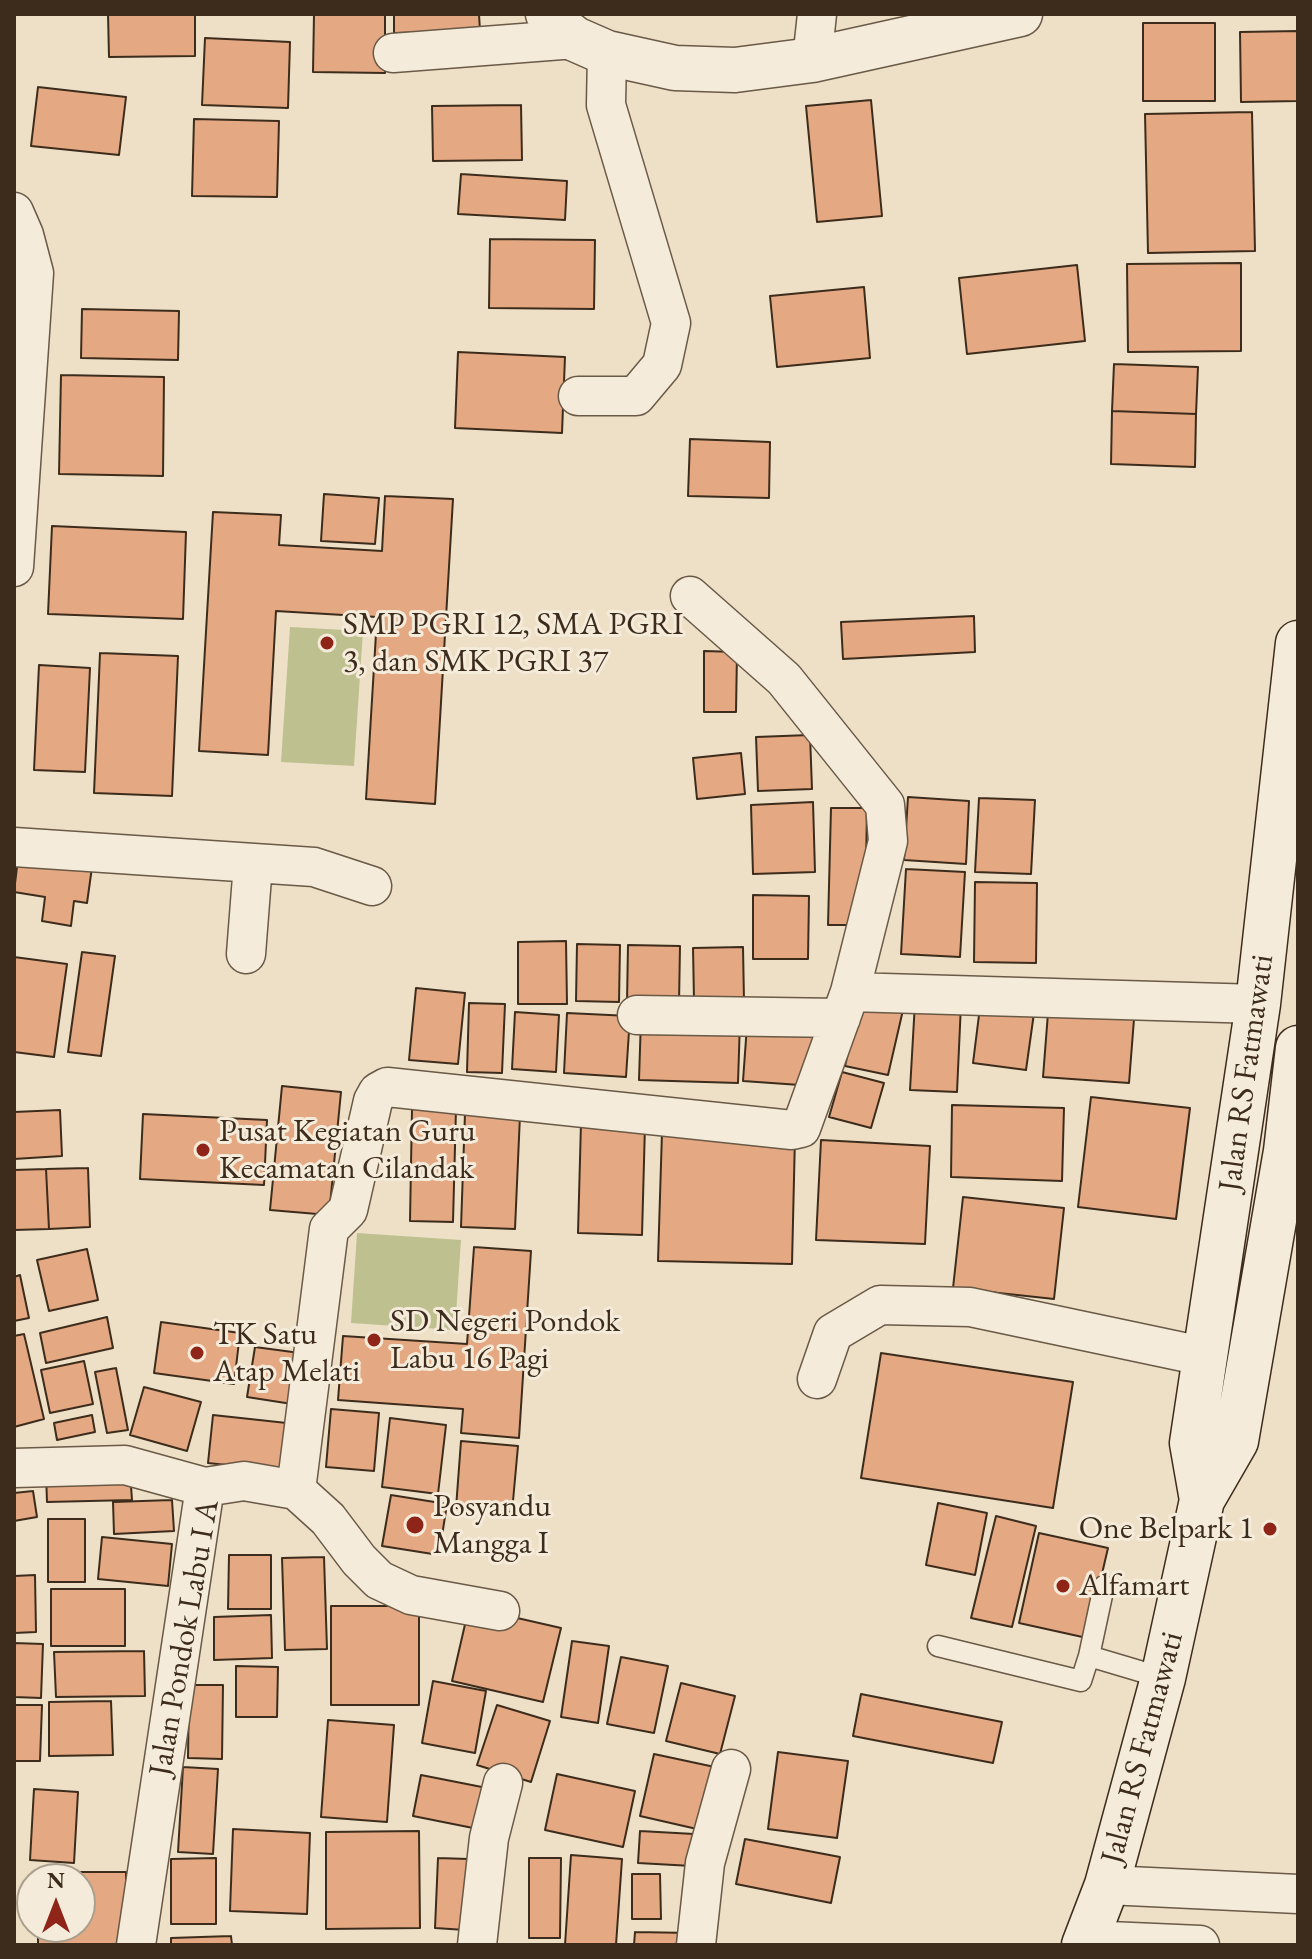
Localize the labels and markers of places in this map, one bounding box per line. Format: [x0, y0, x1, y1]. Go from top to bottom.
place label: SMP PGRI 12, SMA PGRI 3, dan SMK PGRI 37 [343, 606, 683, 681]
marker: SMP PGRI 12, SMA PGRI 3, dan SMK PGRI 37 [318, 634, 336, 652]
place label: Pusat Kegiatan Guru Kecamatan Cilandak [219, 1113, 476, 1188]
marker: Pusat Kegiatan Guru Kecamatan Cilandak [194, 1141, 212, 1159]
place label: SD Negeri Pondok Labu 16 Pagi [390, 1303, 620, 1378]
place label: TK Satu Atap Melati [213, 1316, 360, 1391]
marker: SD Negeri Pondok Labu 16 Pagi [365, 1331, 383, 1349]
marker: TK Satu Atap Melati [188, 1344, 206, 1362]
place label: Posyandu Mangga I [433, 1488, 551, 1563]
place label: One Belpark 1 [1079, 1510, 1254, 1548]
marker: Posyandu Mangga I [404, 1514, 426, 1536]
marker: One Belpark 1 [1261, 1520, 1279, 1538]
place label: Alfamart [1079, 1567, 1189, 1605]
marker: Alfamart [1054, 1577, 1072, 1595]

